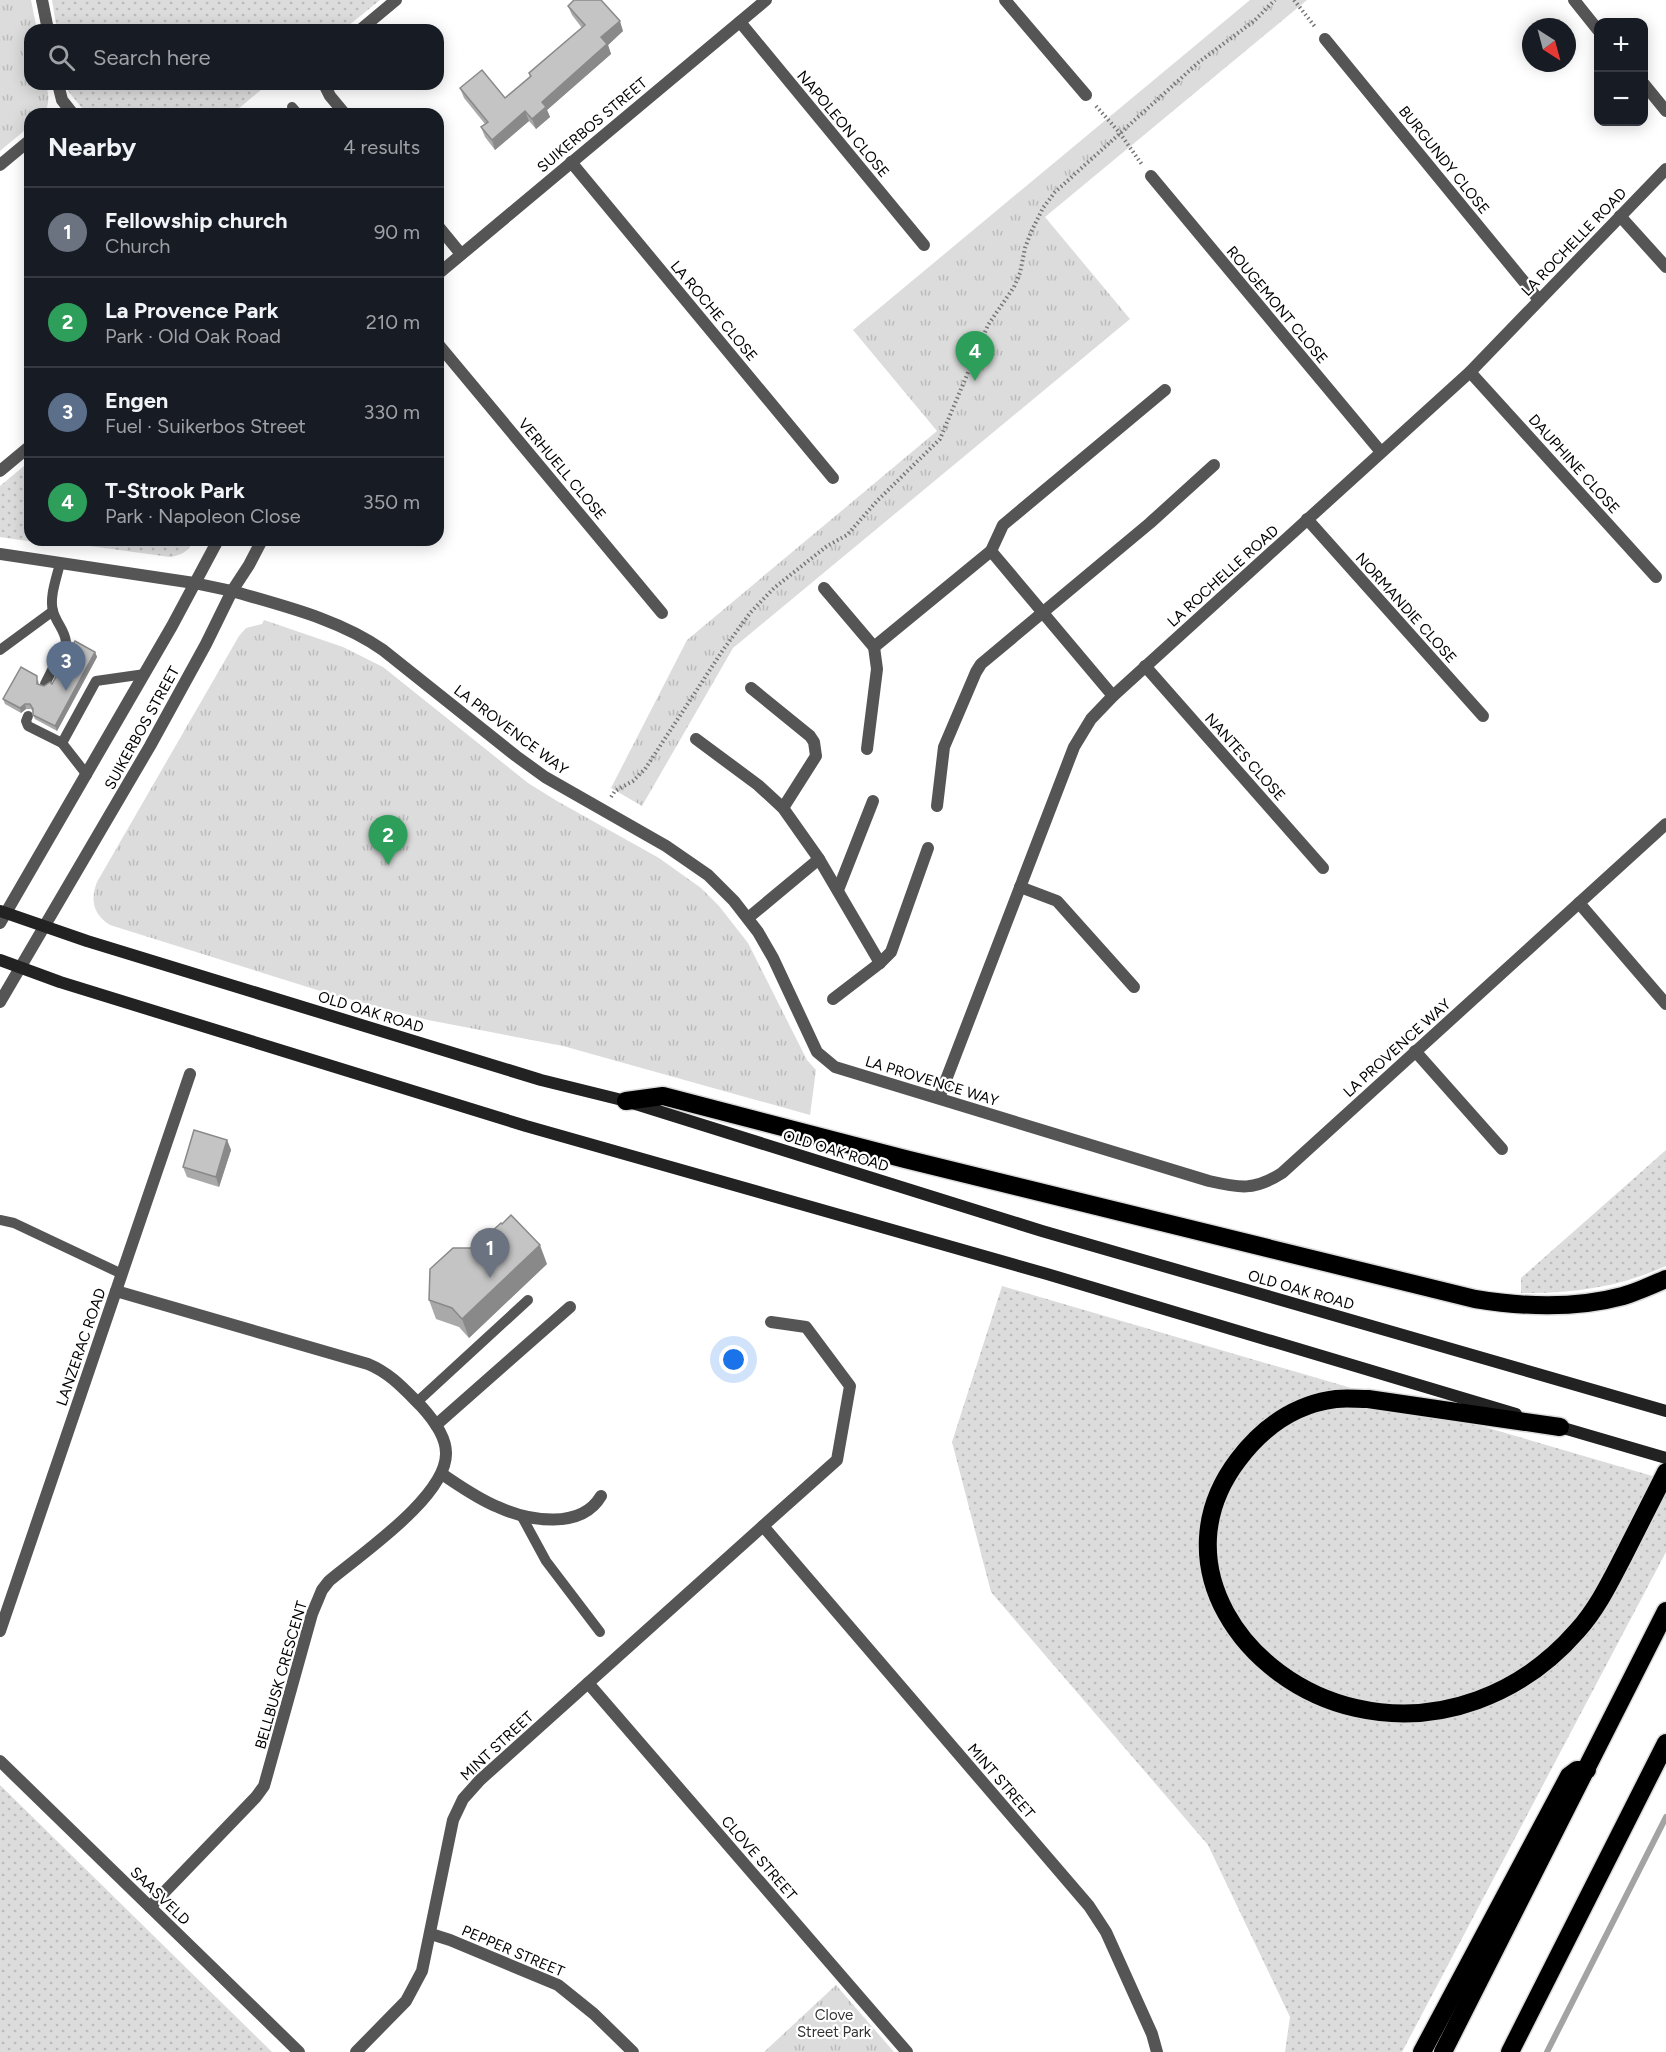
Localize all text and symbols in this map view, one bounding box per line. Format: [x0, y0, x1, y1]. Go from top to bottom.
north arrow [1522, 18, 1576, 72]
map controls [1594, 18, 1648, 126]
button: + [1594, 18, 1648, 72]
search box [24, 24, 444, 90]
icon: search [45, 41, 78, 74]
text: Search here [93, 44, 211, 71]
street label: NAPOLEON CLOSE [793, 67, 893, 181]
button: − [1594, 72, 1648, 126]
street label: SUIKERBOS STREET [533, 73, 651, 176]
street label: BURGUNDY CLOSE [1395, 102, 1493, 218]
text: Nearby [48, 131, 136, 163]
text: 4 results [343, 135, 420, 159]
street label: LA ROCHELLE ROAD [1518, 184, 1630, 300]
text: Fellowship church [105, 207, 288, 234]
text: 1 [63, 220, 72, 244]
text: 90 m [374, 220, 420, 244]
text: Church [105, 234, 170, 258]
street label: ROUGEMONT CLOSE [1223, 243, 1331, 367]
street label: LA ROCHE CLOSE [667, 257, 761, 365]
text: La Provence Park [105, 297, 279, 324]
text: 2 [62, 310, 73, 334]
text: 210 m [366, 310, 420, 334]
text: Park · Old Oak Road [105, 324, 281, 348]
pin: 4 [956, 332, 994, 381]
text: Engen [105, 387, 168, 414]
text: 3 [62, 400, 73, 424]
text: 330 m [363, 400, 420, 424]
street label: DAUPHINE CLOSE [1525, 411, 1623, 517]
text: Fuel · Suikerbos Street [105, 414, 306, 438]
street label: VERHUELL CLOSE [514, 415, 610, 523]
text: T-Strook Park [105, 477, 245, 504]
text: 4 [61, 490, 74, 514]
text: 350 m [363, 490, 420, 514]
text: Park · Napoleon Close [105, 504, 301, 528]
street label: LA ROCHELLE ROAD [1164, 521, 1282, 631]
street label: NORMANDIE CLOSE [1352, 549, 1460, 667]
pin: 3 [46, 642, 86, 691]
street label: SUIKERBOS STREET [101, 663, 184, 793]
street label: LA PROVENCE WAY [450, 681, 572, 779]
street label: NANTES CLOSE [1201, 710, 1289, 804]
pin: 2 [368, 816, 408, 865]
street label: OLD OAK ROAD [316, 987, 426, 1037]
street label: LA PROVENCE WAY [1340, 995, 1454, 1101]
street label: LA PROVENCE WAY [863, 1052, 1001, 1110]
street label: OLD OAK ROAD [781, 1126, 891, 1176]
pin: 1 [470, 1228, 510, 1278]
street label: OLD OAK ROAD [1246, 1266, 1356, 1314]
street label: LANZERAC ROAD [52, 1286, 110, 1408]
your location [719, 1345, 748, 1374]
street label: BELLBUSK CRESCENT [251, 1598, 311, 1751]
street label: MINT STREET [457, 1707, 538, 1784]
street label: MINT STREET [964, 1740, 1039, 1823]
street label: CLOVE STREET [718, 1812, 801, 1904]
street label: SAASVELD [126, 1863, 194, 1929]
street label: PEPPER STREET [459, 1921, 568, 1981]
park label: Clove Street Park [797, 2006, 872, 2041]

